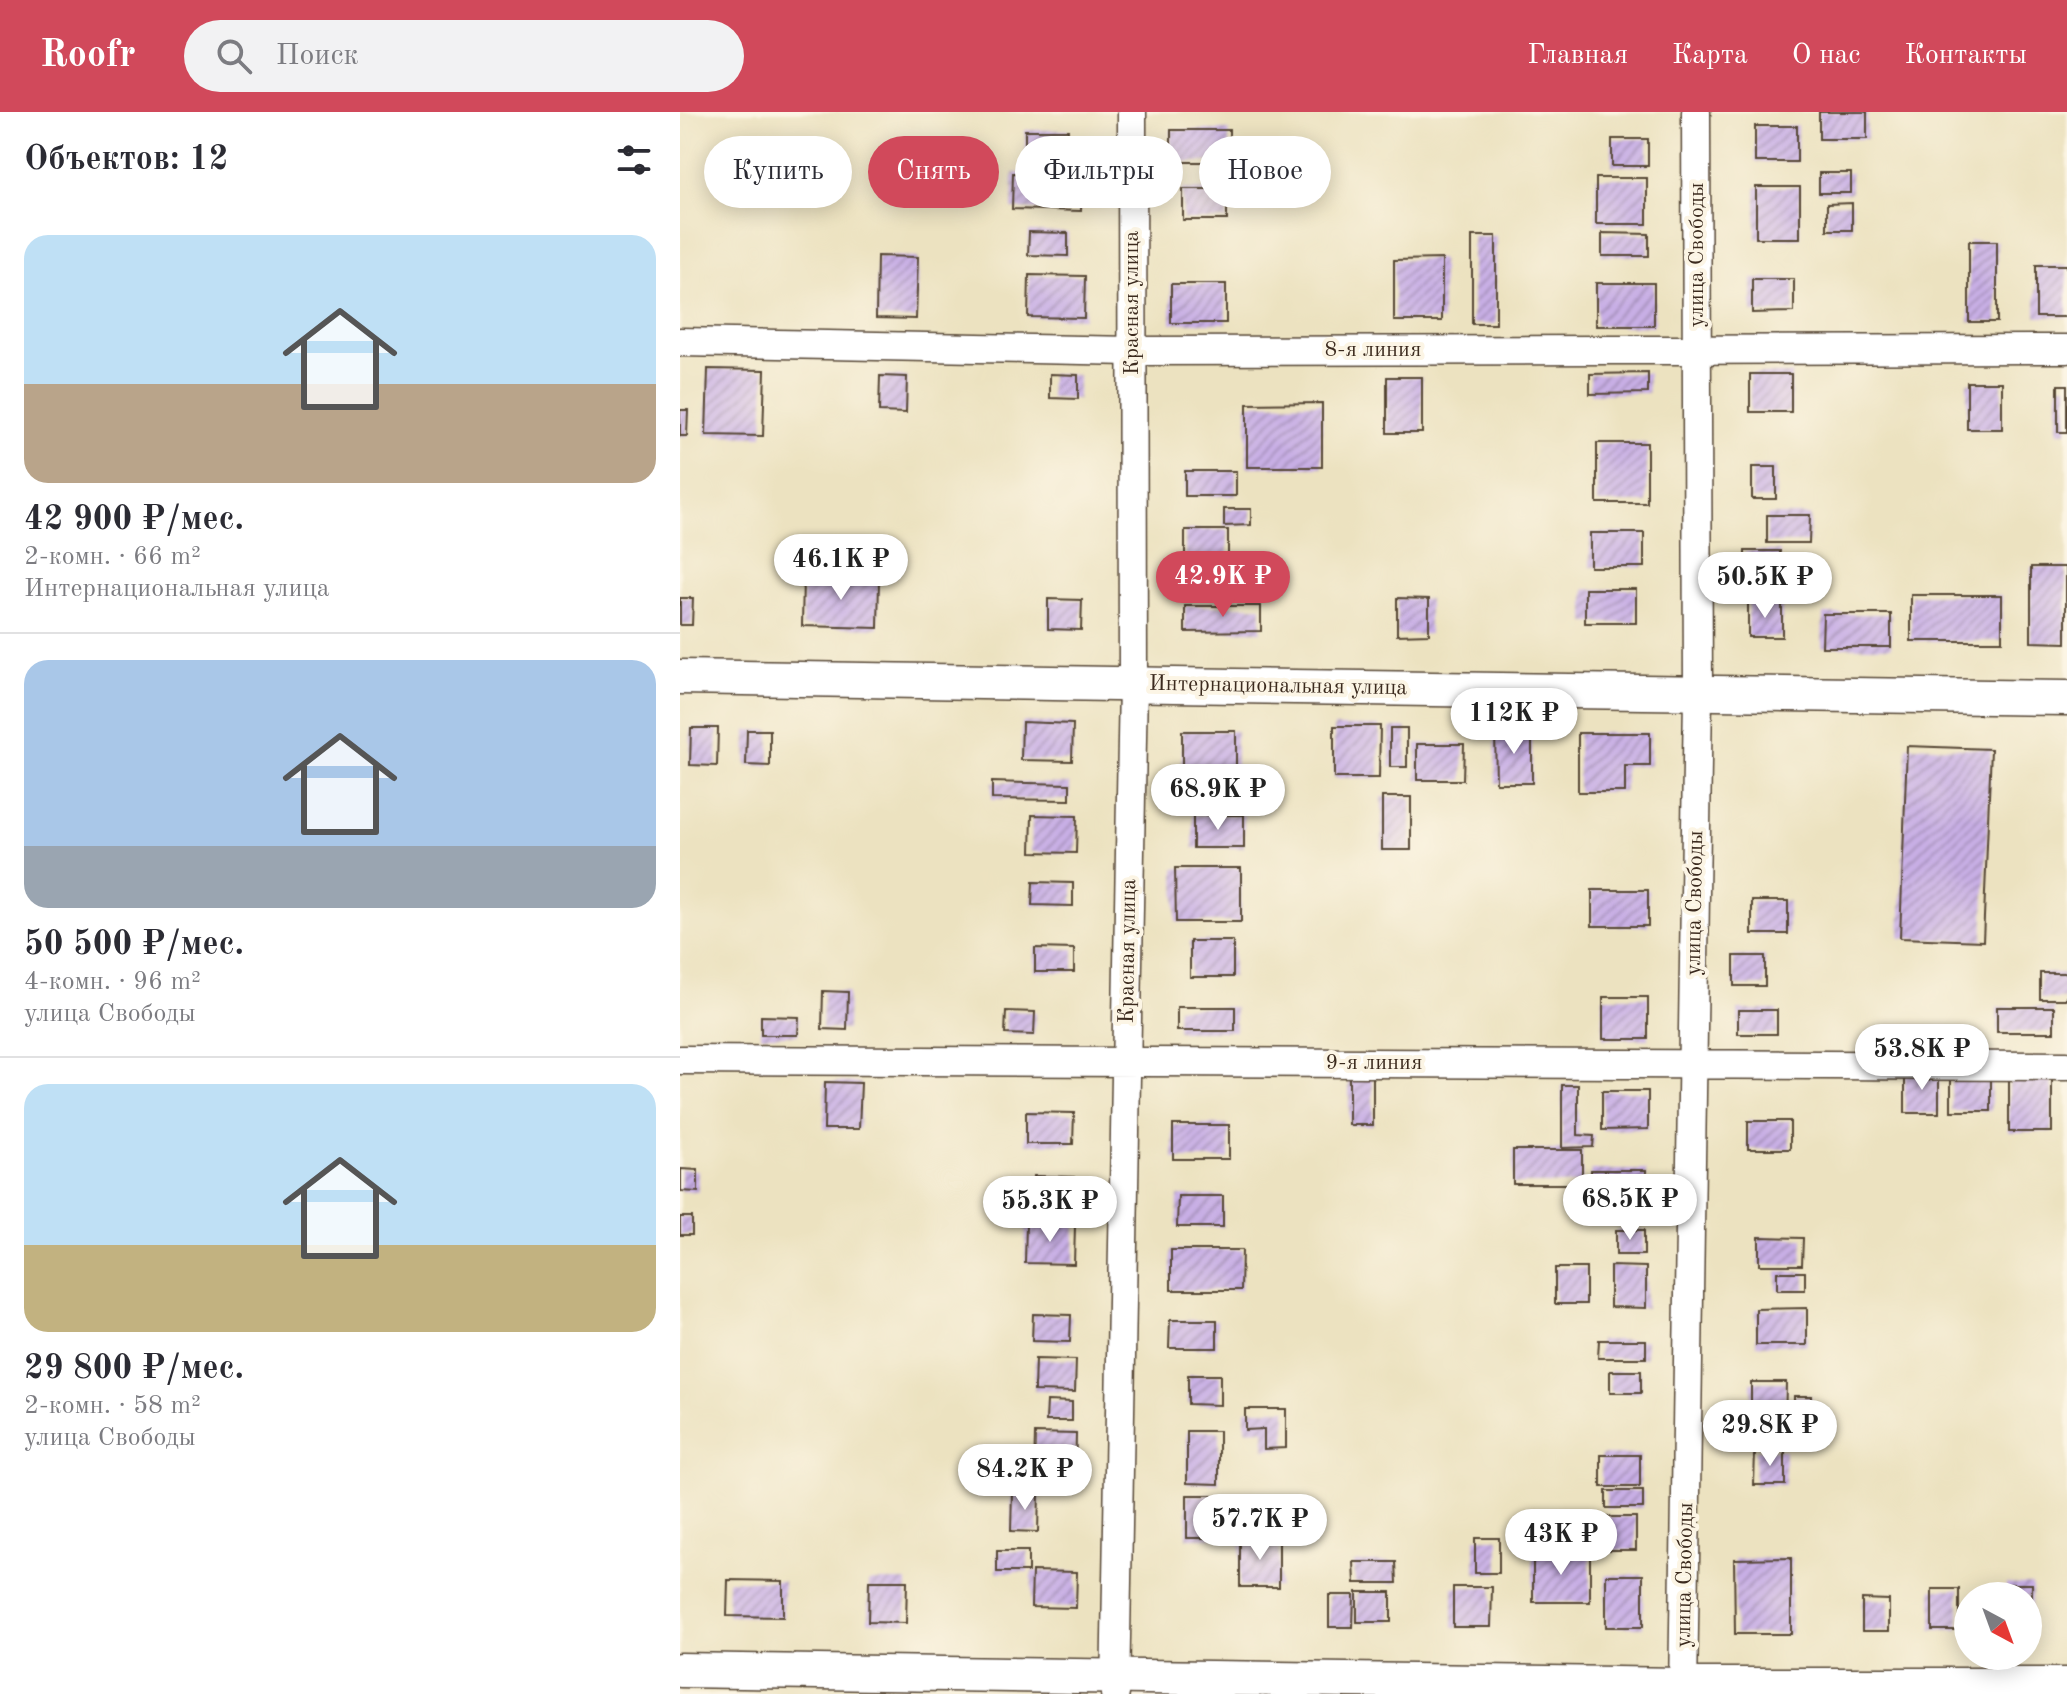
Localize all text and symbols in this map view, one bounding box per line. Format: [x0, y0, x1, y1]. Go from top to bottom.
search box [184, 20, 744, 92]
icon: search [212, 34, 256, 78]
text: Roofr [40, 37, 136, 75]
text: Поиск [276, 41, 359, 71]
text: Главная [1527, 42, 1628, 70]
text: Карта [1672, 42, 1748, 70]
text: О нас [1792, 42, 1861, 70]
text: Контакты [1905, 42, 2027, 70]
chip: Купить [704, 136, 852, 208]
chip: Снять [868, 136, 999, 208]
chip: Фильтры [1015, 136, 1183, 208]
chip: Новое [1199, 136, 1331, 208]
icon: filters [612, 138, 656, 182]
text: Объектов: 12 [24, 143, 228, 177]
street label: улица Свободы [1686, 182, 1708, 328]
street label: Красная улица [1121, 231, 1143, 375]
icon: home [268, 287, 412, 431]
street label: 8-я линия [1325, 339, 1421, 361]
text: 42 900 ₽/мес. [24, 503, 244, 537]
pin: 46.1K ₽ [767, 534, 915, 602]
text: 2-комн. · 66 m² [24, 544, 201, 570]
text: 46.1K ₽ [792, 547, 890, 573]
pin: 42.9K ₽ [1149, 551, 1297, 619]
pin: 50.5K ₽ [1691, 552, 1839, 620]
text: 42.9K ₽ [1174, 564, 1272, 590]
text: 50.5K ₽ [1716, 565, 1814, 591]
text: Интернациональная улица [24, 576, 330, 602]
street label: Интернациональная улица [1149, 673, 1408, 699]
pin: 112K ₽ [1449, 688, 1579, 756]
text: 112K ₽ [1469, 701, 1559, 727]
icon: home [268, 712, 412, 856]
pin: 68.9K ₽ [1144, 764, 1292, 832]
text: 68.9K ₽ [1169, 777, 1267, 803]
street label: улица Свободы [1683, 830, 1707, 976]
street label: Красная улица [1116, 878, 1140, 1024]
text: 50 500 ₽/мес. [24, 928, 244, 962]
text: 4-комн. · 96 m² [24, 969, 201, 995]
text: улица Свободы [24, 1001, 196, 1027]
pin: 53.8K ₽ [1848, 1024, 1996, 1092]
text: 53.8K ₽ [1873, 1037, 1971, 1063]
street label: 9-я линия [1326, 1052, 1422, 1074]
icon: home [268, 1136, 412, 1280]
pin: 68.5K ₽ [1556, 1174, 1704, 1242]
pin: 55.3K ₽ [976, 1176, 1124, 1244]
text: 68.5K ₽ [1581, 1187, 1679, 1213]
text: 55.3K ₽ [1001, 1189, 1099, 1215]
text: 29 800 ₽/мес. [24, 1352, 244, 1386]
text: 2-комн. · 58 m² [24, 1393, 201, 1419]
pin: 29.8K ₽ [1696, 1400, 1844, 1468]
text: 29.8K ₽ [1721, 1413, 1819, 1439]
text: улица Свободы [24, 1425, 196, 1451]
pin: 84.2K ₽ [951, 1444, 1099, 1512]
text: 84.2K ₽ [976, 1457, 1074, 1483]
pin: 57.7K ₽ [1186, 1494, 1334, 1562]
street label: улица Свободы [1673, 1502, 1697, 1648]
text: 57.7K ₽ [1211, 1507, 1309, 1533]
pin: 43K ₽ [1505, 1509, 1617, 1577]
text: 43K ₽ [1523, 1522, 1599, 1548]
north arrow [1954, 1582, 2042, 1670]
map controls [1954, 1582, 2042, 1670]

